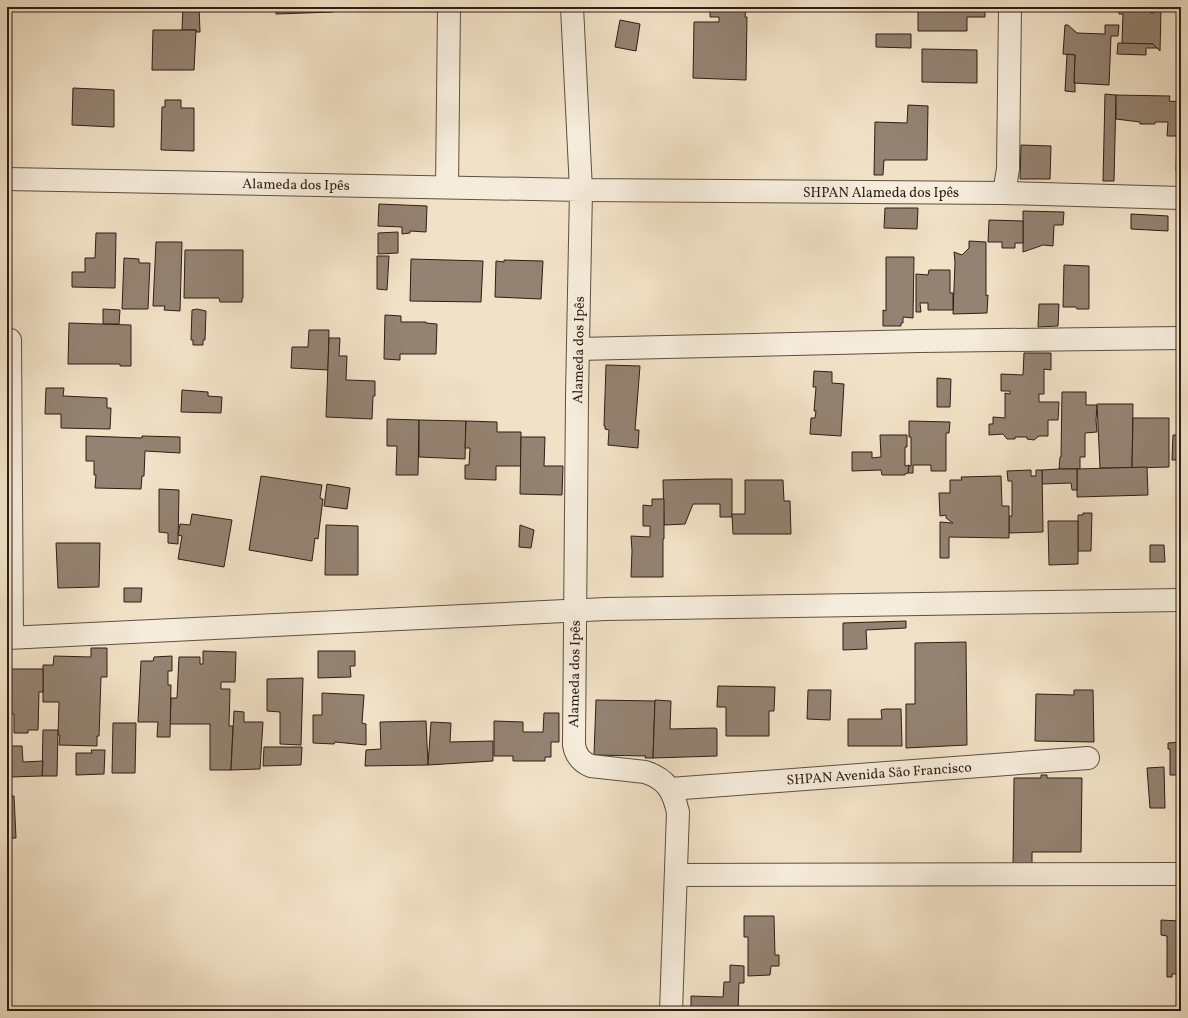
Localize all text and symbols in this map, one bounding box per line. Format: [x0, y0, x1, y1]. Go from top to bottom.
street label: Alameda dos Ipês [242, 175, 350, 196]
street label: SHPAN Alameda dos Ipês [803, 184, 959, 203]
street label: Alameda dos Ipês [569, 296, 590, 404]
street label: Alameda dos Ipês [565, 620, 586, 728]
street label: SHPAN Avenida São Francisco [786, 759, 972, 790]

